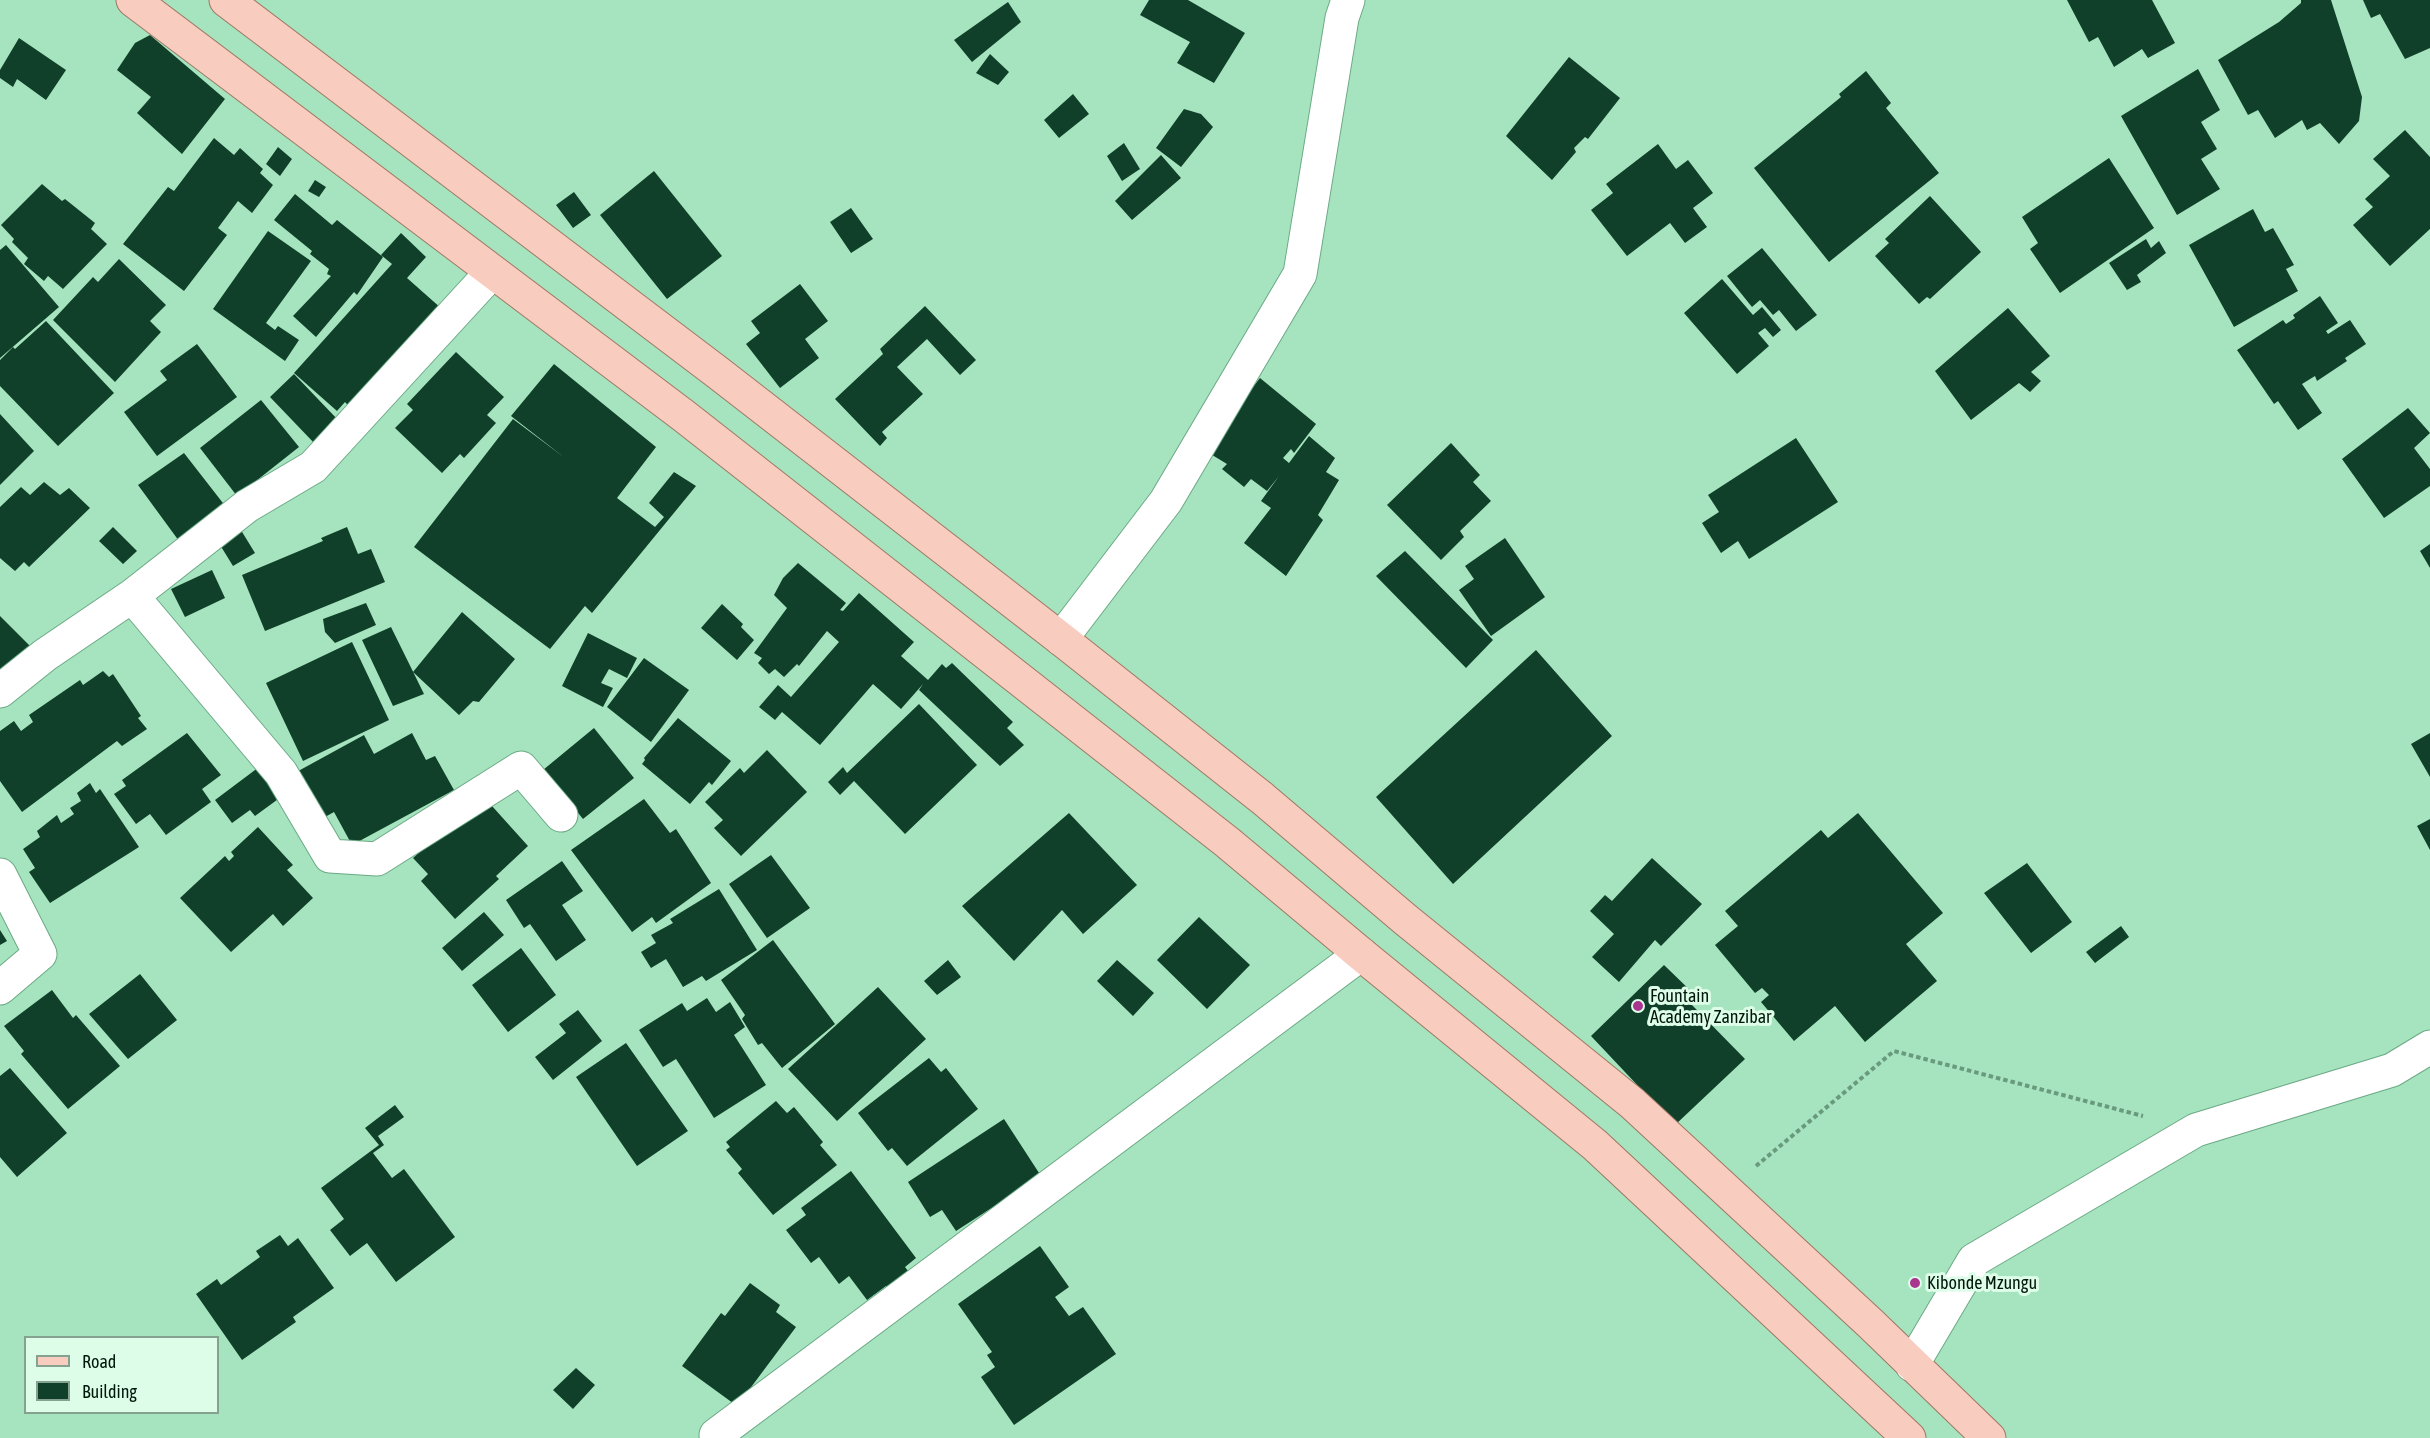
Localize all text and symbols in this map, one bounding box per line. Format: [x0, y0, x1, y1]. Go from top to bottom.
place label: Fountain Academy Zanzibar [1650, 985, 1771, 1028]
marker: Fountain Academy Zanzibar [1631, 999, 1645, 1013]
place label: Kibonde Mzungu [1927, 1272, 2037, 1294]
marker: Kibonde Mzungu [1908, 1276, 1922, 1290]
legend [24, 1336, 219, 1414]
text: Road [82, 1351, 116, 1372]
text: Building [82, 1381, 137, 1402]

